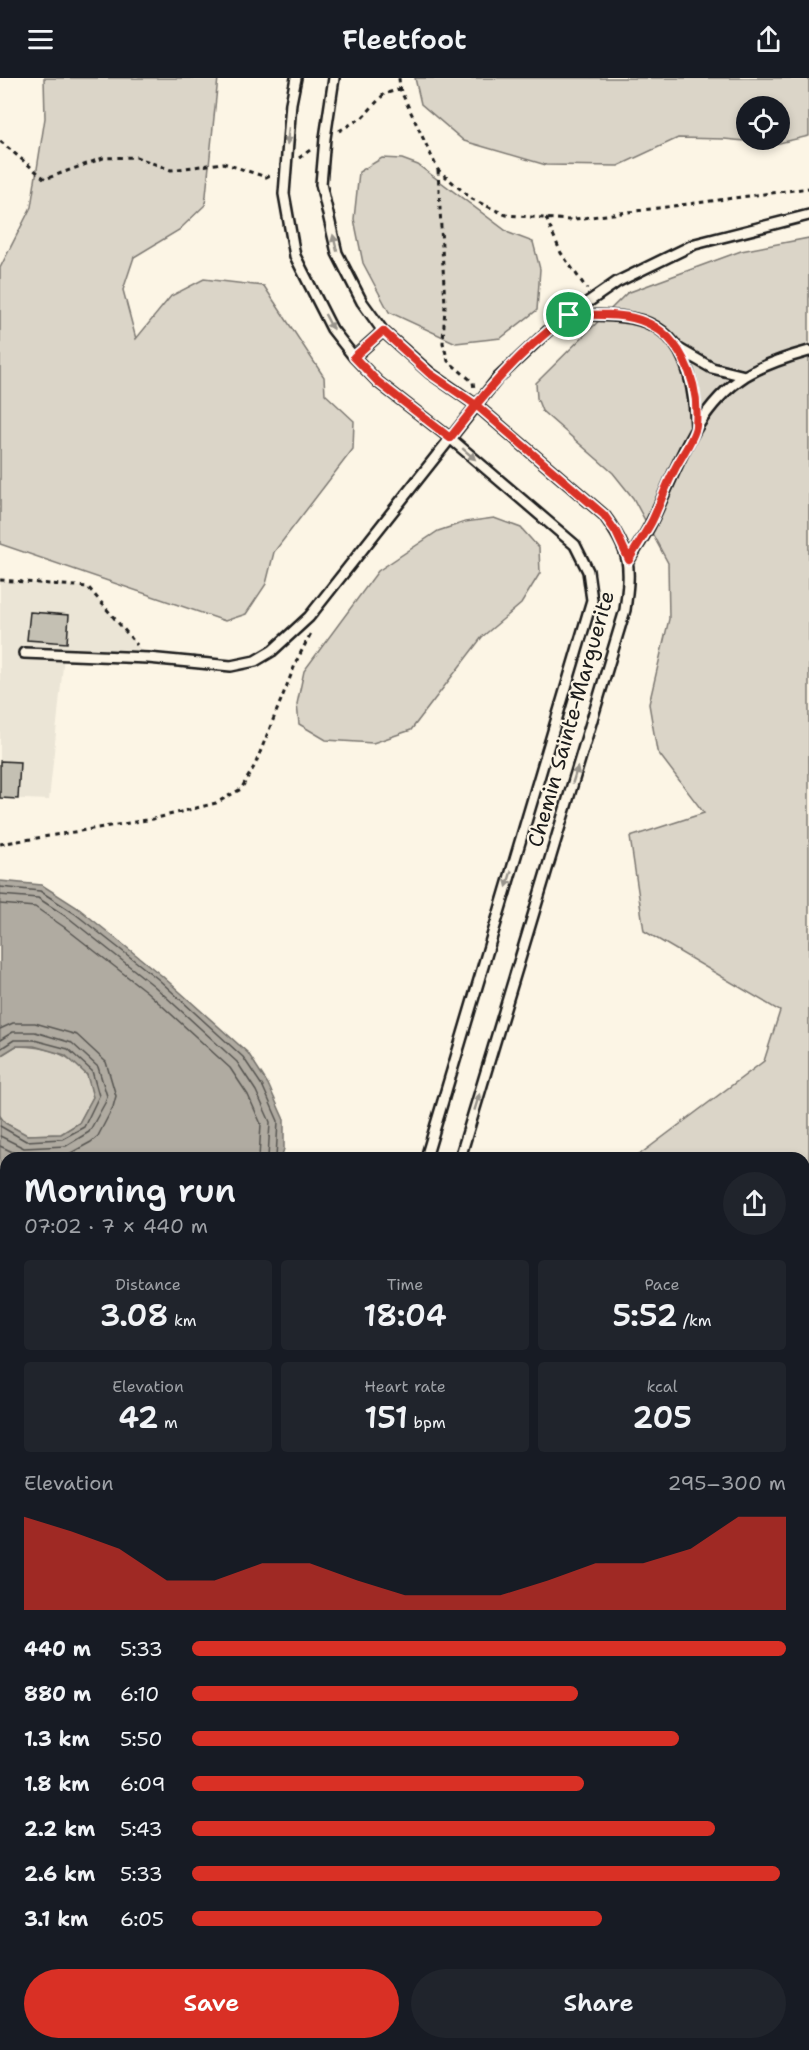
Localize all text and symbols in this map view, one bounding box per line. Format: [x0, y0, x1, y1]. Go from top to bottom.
text: Fleetfoot [342, 21, 467, 58]
icon: menu [24, 23, 57, 56]
icon: share [752, 23, 785, 56]
map controls [736, 96, 790, 150]
button: locate [736, 96, 790, 150]
one-way arrow [283, 126, 293, 145]
one-way arrow [329, 234, 339, 252]
pin [543, 289, 594, 340]
icon: arrive [552, 298, 585, 331]
one-way arrow [324, 313, 333, 330]
one-way arrow [461, 448, 477, 461]
street label: Chemin Sainte-Marguerite [521, 588, 621, 850]
one-way arrow [571, 765, 580, 783]
one-way arrow [504, 871, 513, 889]
one-way arrow [472, 1093, 482, 1111]
text: Morning run [24, 1168, 236, 1213]
button: share [723, 1172, 786, 1235]
text: 07:02 · 7 × 440 m [24, 1213, 208, 1239]
text: Distance [115, 1274, 181, 1295]
text: Time [387, 1274, 423, 1295]
text: Pace [644, 1274, 680, 1295]
text: 3.08 [99, 1295, 168, 1336]
text: 18:04 [363, 1295, 447, 1336]
text: 5:52 [612, 1295, 677, 1336]
text: km [168, 1310, 197, 1331]
text: /km [677, 1310, 712, 1331]
text: Elevation [112, 1376, 184, 1397]
text: Heart rate [364, 1376, 446, 1397]
text: kcal [646, 1376, 678, 1397]
text: 42 [118, 1397, 158, 1438]
text: 151 [364, 1397, 408, 1438]
text: 205 [632, 1397, 692, 1438]
text: m [158, 1412, 178, 1433]
text: bpm [408, 1412, 446, 1433]
text: Elevation [24, 1470, 114, 1496]
text: 295–300 m [668, 1470, 786, 1496]
text: 440 m [24, 1636, 91, 1662]
text: 5:33 [120, 1636, 163, 1662]
text: 880 m [24, 1681, 91, 1707]
text: 6:10 [120, 1681, 159, 1707]
text: 1.3 km [24, 1726, 90, 1752]
text: 5:50 [120, 1726, 163, 1752]
text: 1.8 km [24, 1771, 90, 1797]
text: 6:09 [120, 1771, 166, 1797]
text: 2.2 km [24, 1816, 95, 1842]
text: 5:43 [120, 1816, 162, 1842]
text: 2.6 km [24, 1861, 95, 1887]
text: 5:33 [120, 1861, 163, 1887]
text: 3.1 km [24, 1906, 88, 1932]
text: 6:05 [120, 1906, 164, 1932]
button: Save [24, 1969, 399, 2038]
button: Share [411, 1969, 786, 2038]

